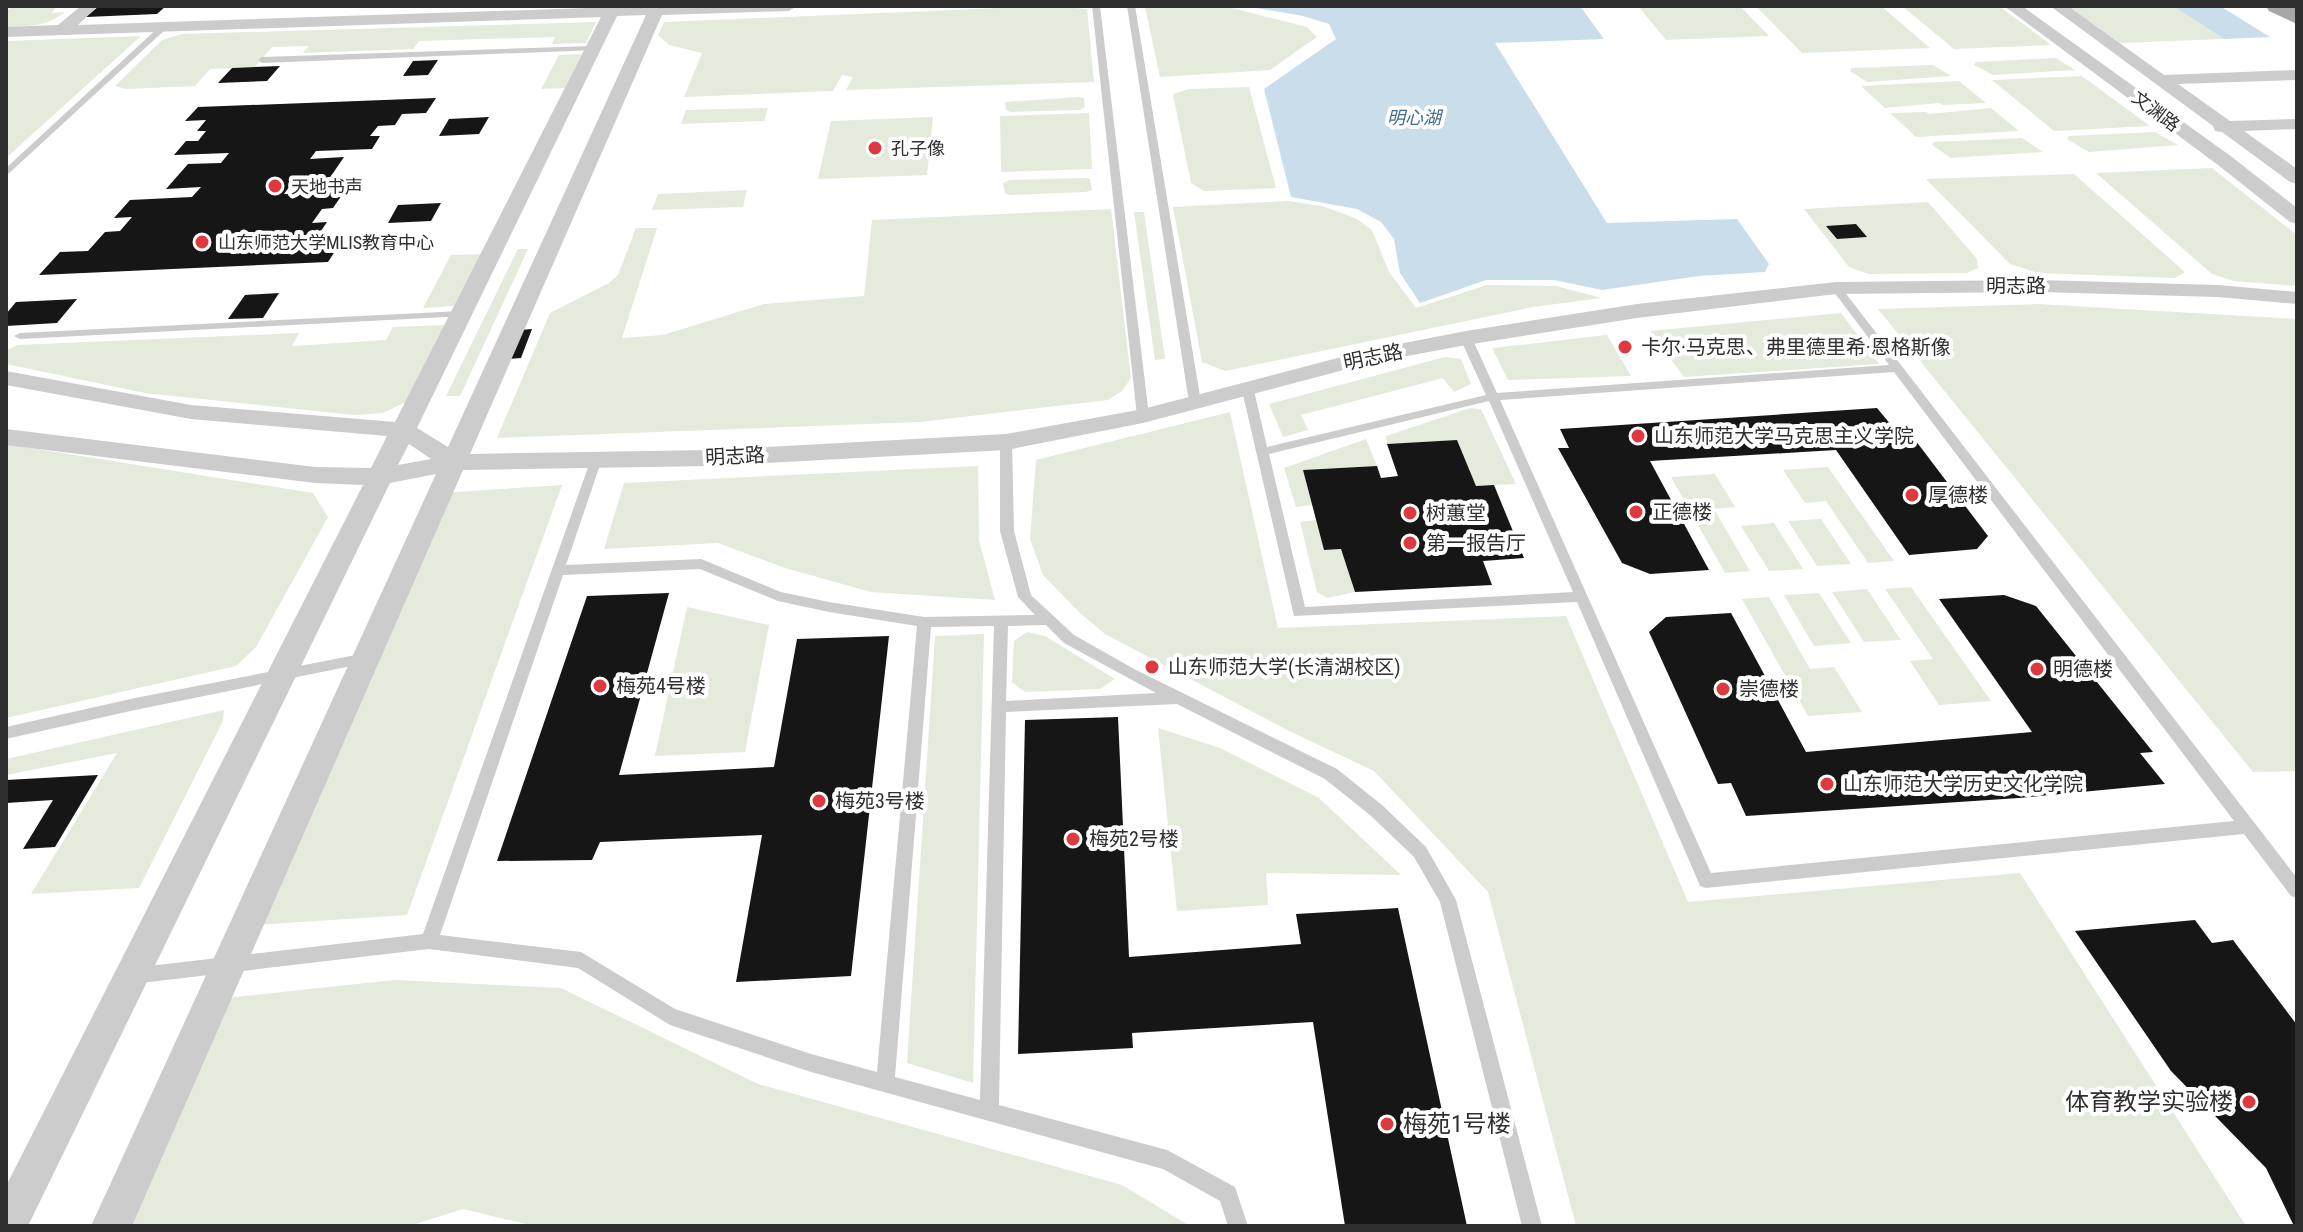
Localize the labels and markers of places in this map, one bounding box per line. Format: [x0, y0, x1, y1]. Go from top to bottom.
place label: 孔子像 [891, 138, 945, 159]
marker: 孔子像 [866, 139, 884, 157]
place label: 天地书声 [291, 176, 363, 197]
marker: 天地书声 [266, 177, 284, 195]
place label: 山东师范大学MLIS教育中心 [218, 232, 434, 253]
marker: 山东师范大学MLIS教育中心 [193, 233, 211, 251]
place label: 卡尔·马克思、弗里德里希·恩格斯像 [1641, 335, 1951, 359]
marker: 卡尔·马克思、弗里德里希·恩格斯像 [1616, 338, 1634, 356]
place label: 山东师范大学马克思主义学院 [1654, 424, 1914, 448]
marker: 山东师范大学马克思主义学院 [1629, 427, 1647, 445]
place label: 厚德楼 [1928, 483, 1988, 507]
marker: 厚德楼 [1903, 486, 1921, 504]
place label: 正德楼 [1652, 500, 1712, 524]
place label: 树蕙堂 [1426, 501, 1486, 525]
marker: 正德楼 [1627, 503, 1645, 521]
marker: 树蕙堂 [1401, 504, 1419, 522]
place label: 第一报告厅 [1426, 531, 1526, 555]
marker: 第一报告厅 [1401, 534, 1419, 552]
place label: 山东师范大学(长清湖校区) [1168, 655, 1401, 679]
place label: 明德楼 [2053, 657, 2113, 681]
marker: 山东师范大学(长清湖校区) [1143, 658, 1161, 676]
marker: 明德楼 [2028, 660, 2046, 678]
place label: 梅苑4号楼 [616, 674, 706, 698]
marker: 梅苑4号楼 [591, 677, 609, 695]
place label: 崇德楼 [1739, 677, 1799, 701]
marker: 崇德楼 [1714, 680, 1732, 698]
place label: 山东师范大学历史文化学院 [1843, 772, 2083, 796]
marker: 山东师范大学历史文化学院 [1818, 775, 1836, 793]
place label: 梅苑3号楼 [835, 789, 925, 813]
marker: 梅苑3号楼 [810, 792, 828, 810]
place label: 梅苑2号楼 [1089, 827, 1179, 851]
marker: 梅苑2号楼 [1064, 830, 1082, 848]
place label: 体育教学实验楼 [2065, 1088, 2233, 1116]
marker: 体育教学实验楼 [2240, 1093, 2258, 1111]
place label: 梅苑1号楼 [1403, 1110, 1511, 1138]
marker: 梅苑1号楼 [1378, 1115, 1396, 1133]

